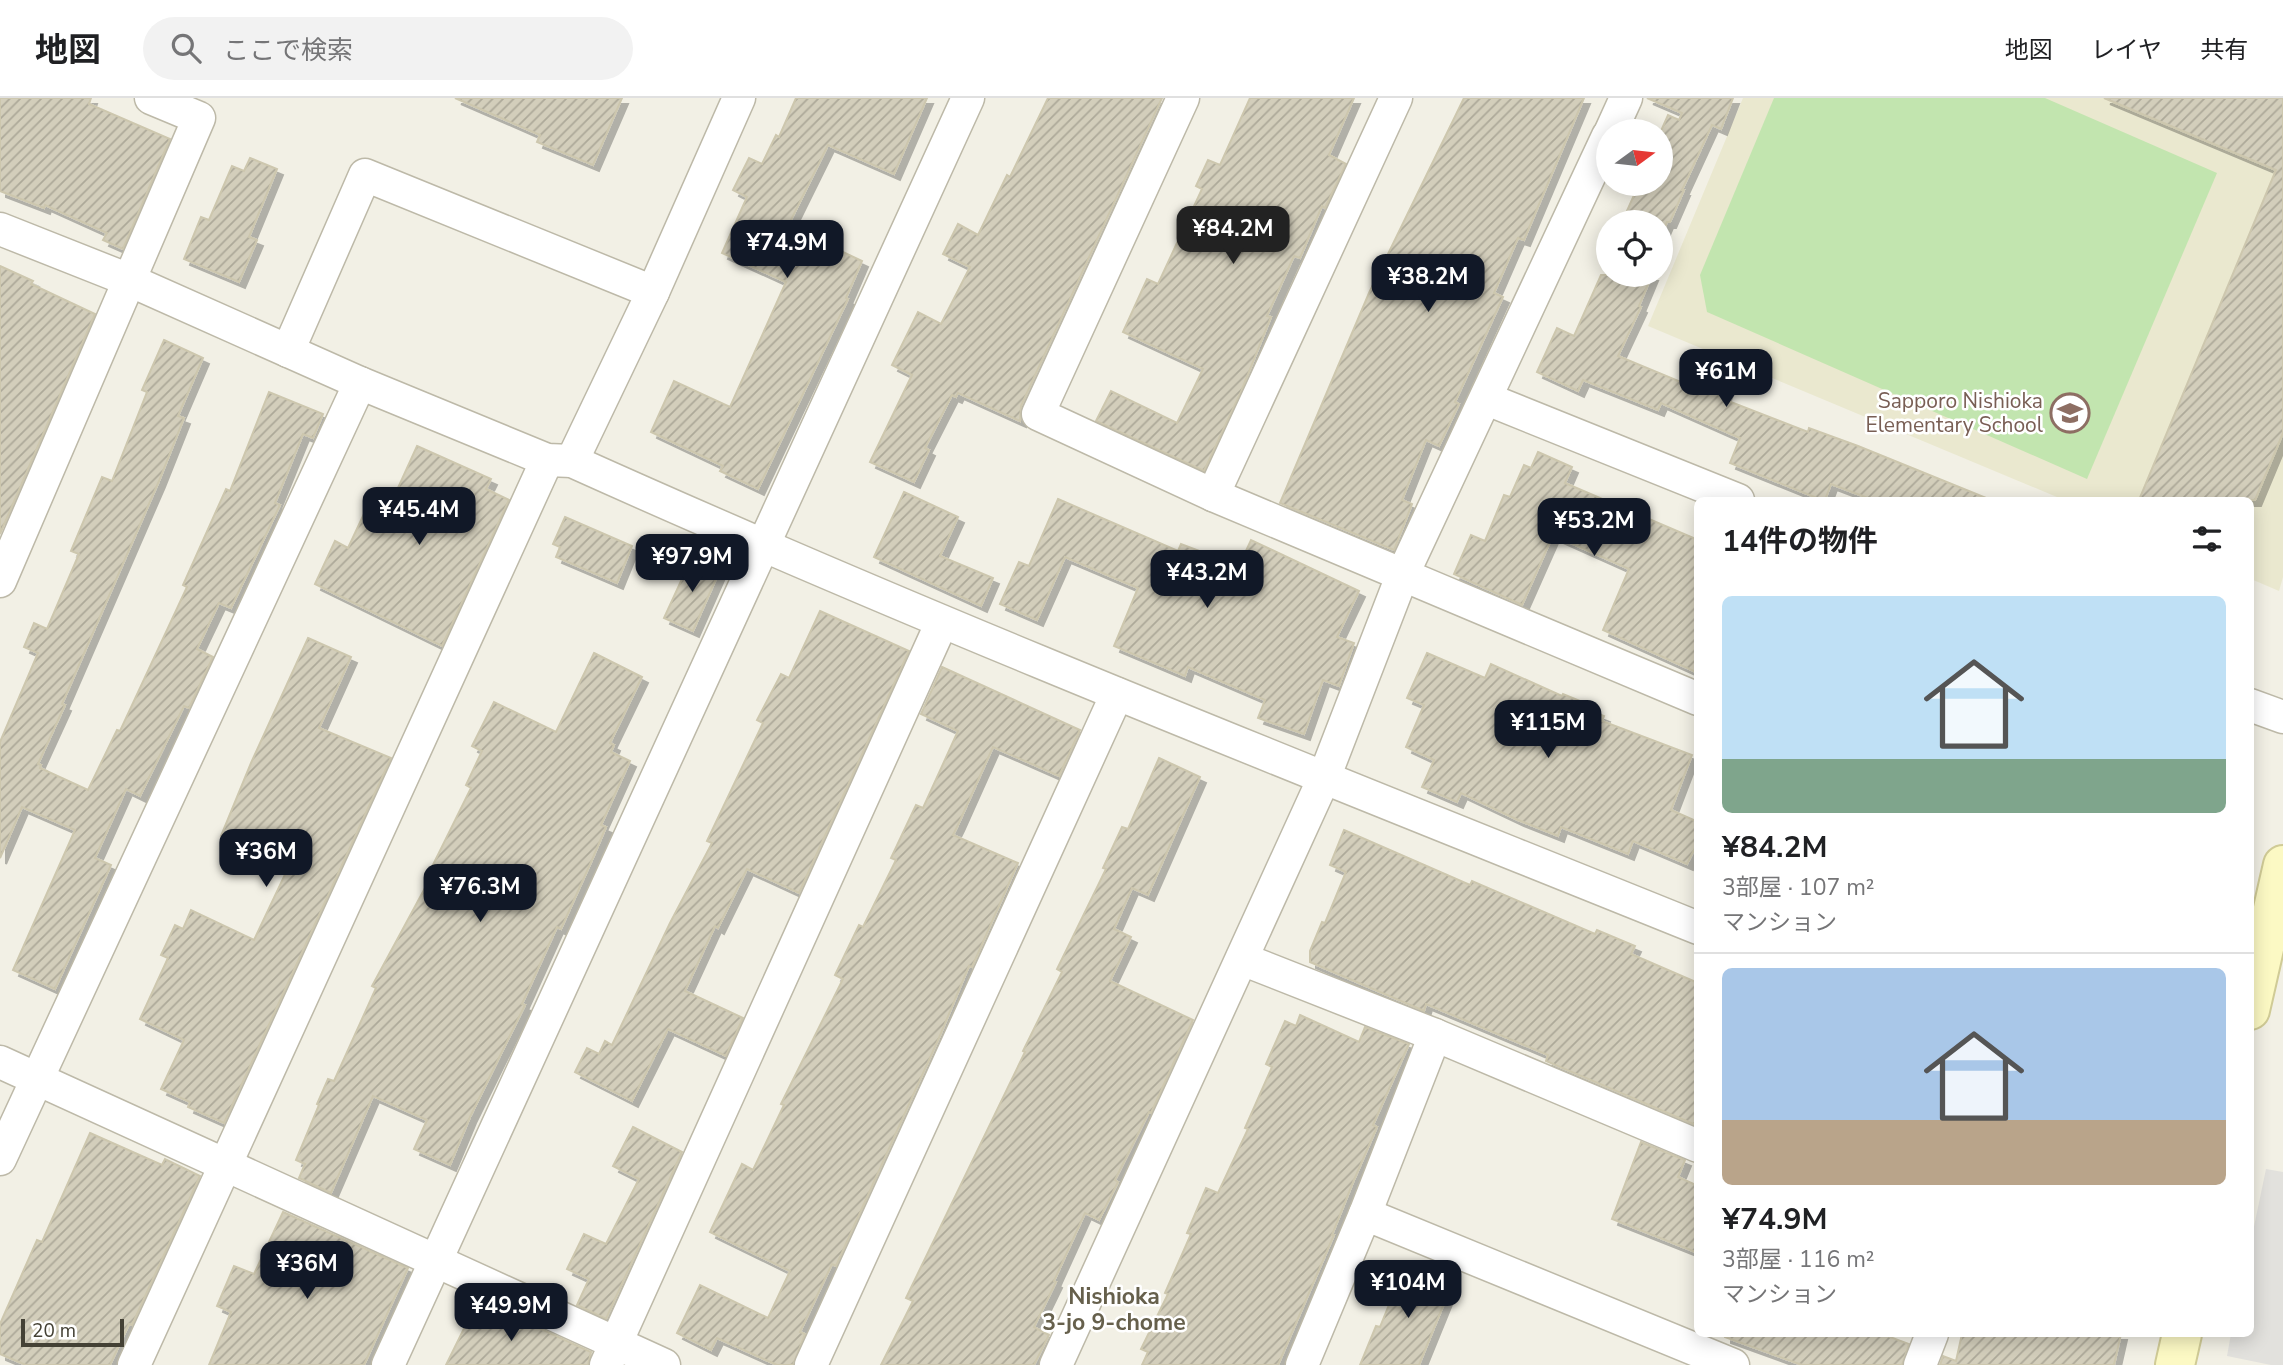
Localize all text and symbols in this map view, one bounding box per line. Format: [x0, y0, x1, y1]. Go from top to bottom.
search box [143, 17, 633, 80]
text: 地図 [35, 28, 101, 73]
icon: search [167, 29, 205, 67]
text: ここで検索 [223, 33, 353, 68]
text: 地図 [2005, 34, 2053, 66]
text: レイヤ [2091, 34, 2162, 66]
text: 共有 [2200, 34, 2248, 66]
north arrow [1596, 119, 1673, 196]
map controls [1596, 119, 1673, 287]
pin: ¥84.2M [1176, 206, 1290, 266]
button: locate [1596, 210, 1673, 287]
text: ¥84.2M [1193, 213, 1273, 244]
pin: ¥74.9M [730, 220, 844, 280]
text: ¥74.9M [747, 227, 827, 258]
pin: ¥38.2M [1371, 254, 1485, 314]
text: ¥38.2M [1388, 261, 1468, 292]
pin: ¥61M [1685, 350, 1767, 409]
text: ¥61M [1695, 356, 1757, 387]
place label: Sapporo Nishioka Elementary School [1865, 387, 2044, 439]
school or university icon: Sapporo Nishioka Elementary School [2049, 392, 2091, 434]
pin: ¥45.4M [362, 488, 476, 547]
text: ¥45.4M [379, 494, 459, 525]
pin: ¥53.2M [1537, 498, 1651, 558]
text: ¥53.2M [1554, 505, 1634, 536]
icon: filters [2188, 520, 2226, 558]
text: 14件の物件 [1722, 521, 1878, 562]
pin: ¥97.9M [635, 534, 749, 594]
text: ¥97.9M [652, 541, 732, 572]
pin: ¥43.2M [1150, 550, 1264, 610]
text: ¥43.2M [1167, 557, 1247, 588]
icon: home [1911, 641, 2037, 767]
pin: ¥115M [1499, 700, 1597, 760]
text: ¥115M [1510, 707, 1586, 738]
text: ¥84.2M [1722, 827, 1827, 868]
pin: ¥36M [225, 830, 307, 889]
text: ¥36M [235, 836, 297, 867]
pin: ¥76.3M [423, 864, 537, 924]
text: ¥76.3M [440, 871, 520, 902]
text: 3部屋 · 107 m² [1722, 872, 1875, 903]
text: マンション [1722, 907, 1837, 938]
icon: home [1911, 1013, 2037, 1139]
text: ¥74.9M [1722, 1199, 1827, 1240]
pin: ¥36M [266, 1242, 348, 1301]
text: 3部屋 · 116 m² [1722, 1244, 1875, 1275]
text: ¥36M [276, 1248, 338, 1279]
pin: ¥104M [1359, 1260, 1457, 1320]
text: ¥104M [1370, 1267, 1446, 1298]
text: マンション [1722, 1279, 1837, 1310]
district label: Nishioka 3-jo 9-chome [1042, 1281, 1186, 1338]
pin: ¥49.9M [454, 1284, 568, 1343]
text: ¥49.9M [471, 1290, 551, 1321]
scale bar [21, 1316, 124, 1348]
text: 20 m [32, 1318, 76, 1344]

